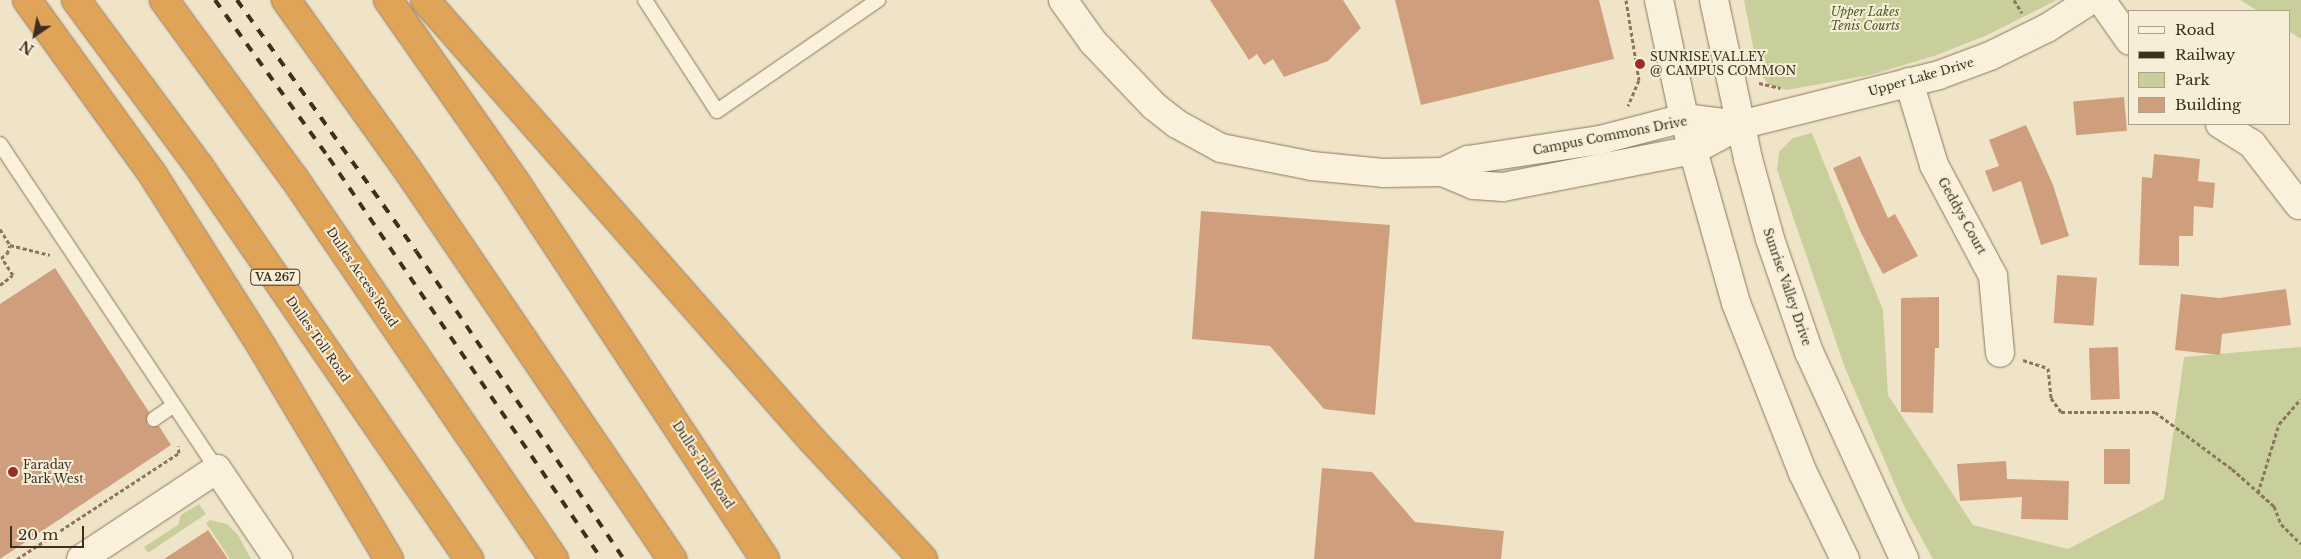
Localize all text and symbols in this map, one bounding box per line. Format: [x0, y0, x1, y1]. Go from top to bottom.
park label: Upper Lakes Tenis Courts [1830, 5, 1900, 33]
north arrow [10, 10, 60, 60]
legend [2128, 10, 2291, 125]
text: Road [2175, 20, 2215, 39]
text: N [16, 36, 37, 59]
text: Railway [2175, 45, 2235, 64]
place label: SUNRISE VALLEY @ CAMPUS COMMON [1650, 50, 1796, 78]
street label: Upper Lake Drive [1866, 55, 1976, 99]
marker: SUNRISE VALLEY @ CAMPUS COMMON [1634, 58, 1646, 70]
text: Park [2175, 70, 2210, 89]
text: Building [2175, 95, 2241, 114]
street label: Campus Commons Drive [1532, 114, 1688, 158]
street label: Geddys Court [1935, 175, 1989, 257]
street label: Dulles Access Road [323, 224, 401, 330]
street label: Sunrise Valley Drive [1760, 226, 1814, 348]
road number: VA 267 [250, 268, 300, 286]
street label: Dulles Toll Road [283, 293, 353, 385]
street label: Dulles Toll Road [669, 418, 737, 512]
place label: Faraday Park West [23, 458, 84, 486]
marker: Faraday Park West [7, 466, 19, 478]
scale bar [12, 516, 86, 548]
text: 20 m [18, 525, 58, 544]

